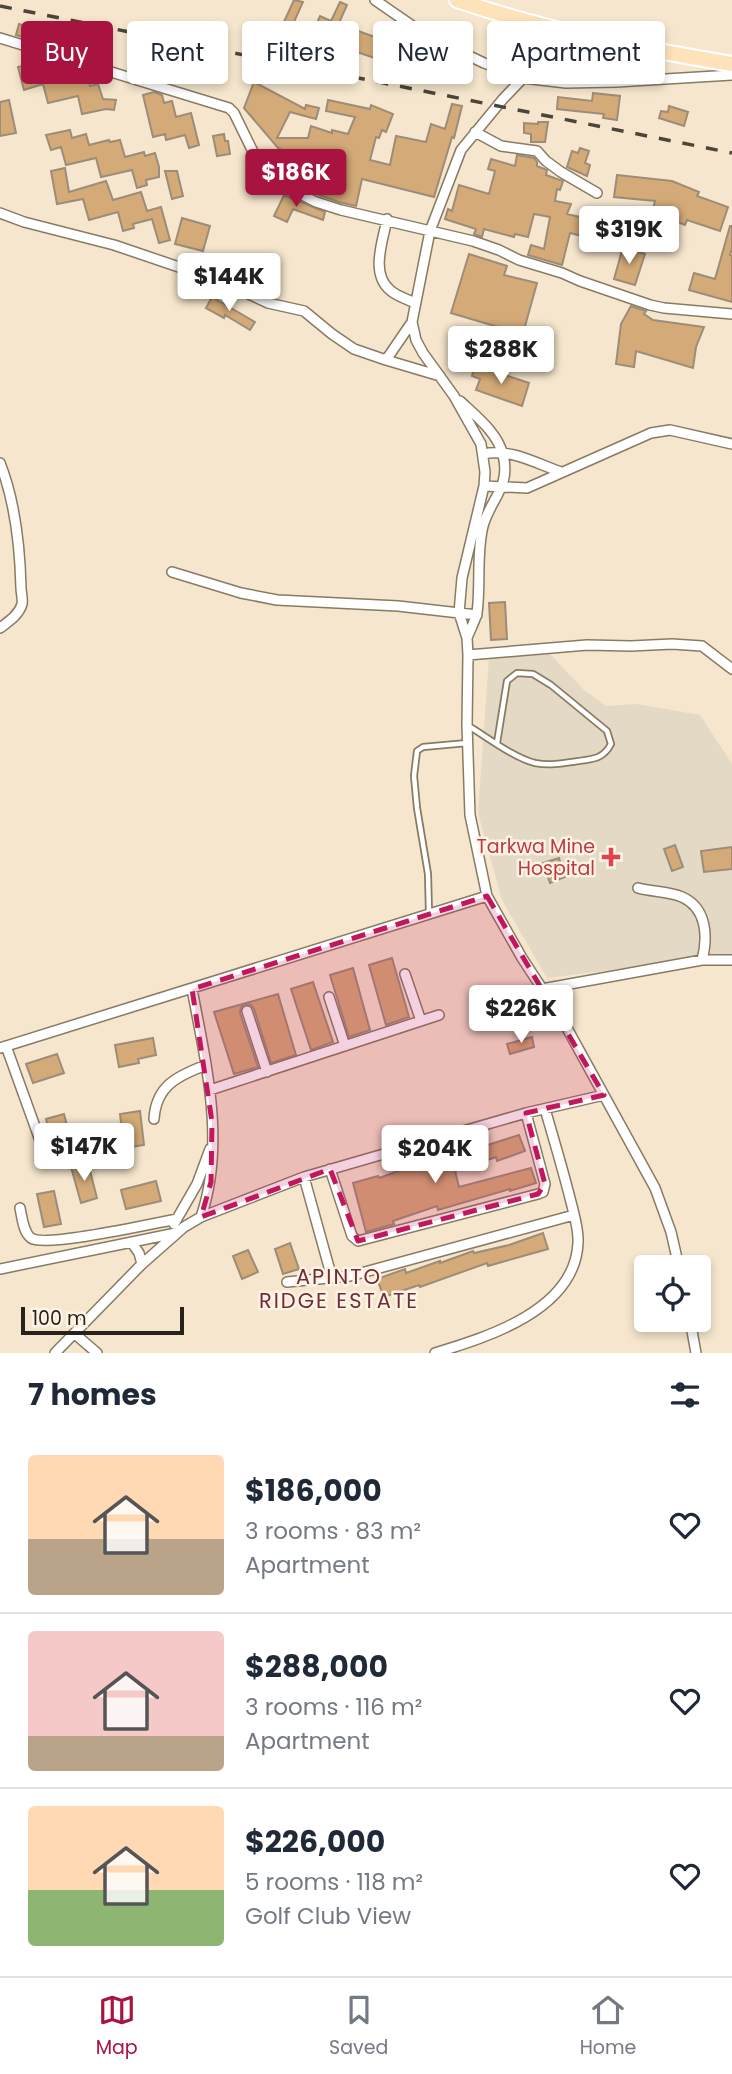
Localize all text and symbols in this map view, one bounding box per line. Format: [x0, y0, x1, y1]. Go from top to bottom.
chip: Buy [21, 21, 113, 84]
chip: Rent [127, 21, 228, 84]
chip: Filters [242, 21, 359, 84]
chip: New [373, 21, 473, 84]
chip: Apartment [487, 21, 665, 84]
pin: $186K [247, 150, 345, 209]
text: $186K [261, 156, 331, 188]
pin: $319K [580, 206, 678, 266]
text: $319K [595, 213, 663, 245]
pin: $144K [180, 254, 278, 313]
text: $144K [194, 260, 264, 292]
pin: $288K [452, 326, 550, 386]
text: $288K [464, 333, 538, 365]
place label: Tarkwa Mine Hospital [477, 833, 595, 882]
marker: Tarkwa Mine Hospital [601, 847, 621, 867]
pin: $226K [472, 986, 570, 1045]
text: $226K [485, 992, 557, 1024]
pin: $147K [35, 1124, 133, 1183]
pin: $204K [386, 1126, 484, 1185]
text: $147K [50, 1130, 118, 1162]
text: $204K [398, 1132, 472, 1164]
map controls [634, 1255, 711, 1332]
button: locate [634, 1255, 711, 1332]
district label: APINTO RIDGE ESTATE [259, 1262, 419, 1315]
scale bar [21, 1304, 184, 1336]
text: 100 m [32, 1305, 87, 1332]
text: 7 homes [28, 1373, 157, 1416]
icon: filters [666, 1376, 704, 1414]
text: $186,000 [245, 1469, 382, 1512]
icon: home [84, 1483, 168, 1567]
icon: heart [666, 1506, 704, 1544]
text: 3 rooms · 83 m² [245, 1515, 421, 1547]
text: Apartment [245, 1549, 370, 1581]
text: $288,000 [245, 1645, 388, 1688]
icon: home [84, 1659, 168, 1743]
icon: heart [666, 1682, 704, 1720]
text: 3 rooms · 116 m² [245, 1691, 422, 1723]
text: Apartment [245, 1725, 370, 1757]
text: $226,000 [245, 1820, 385, 1863]
icon: home [84, 1834, 168, 1918]
icon: heart [666, 1857, 704, 1895]
text: 5 rooms · 118 m² [245, 1866, 423, 1898]
text: Golf Club View [245, 1900, 411, 1932]
tab: Map [96, 1991, 138, 2062]
tab: Saved [329, 1991, 388, 2062]
tab: Home [580, 1991, 636, 2062]

